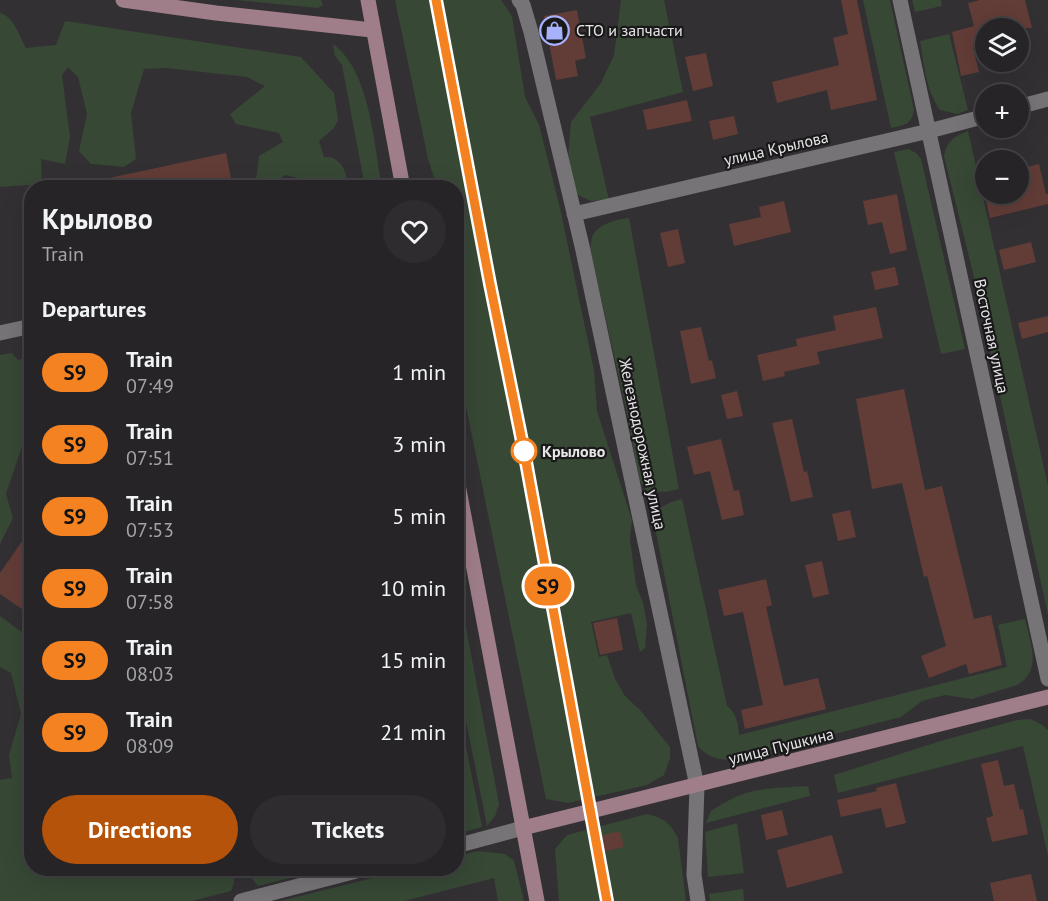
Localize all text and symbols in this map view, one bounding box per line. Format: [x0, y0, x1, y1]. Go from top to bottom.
shop icon: СТО и запчасти [539, 14, 571, 46]
map controls [975, 18, 1029, 204]
button: layers [975, 18, 1029, 72]
place label: СТО и запчасти [576, 20, 683, 40]
button: + [975, 84, 1029, 138]
street label: улица Крылова [722, 126, 830, 170]
button: − [975, 150, 1029, 204]
text: Крылово [42, 200, 153, 237]
button: heart [383, 200, 446, 263]
text: Train [42, 241, 84, 267]
street label: Восточная улица [970, 277, 1014, 395]
text: Departures [42, 295, 146, 323]
text: Train [126, 345, 173, 373]
street label: Железнодорожная улица [615, 356, 671, 531]
text: 1 min [392, 358, 446, 386]
text: S9 [63, 359, 87, 386]
text: 07:49 [126, 373, 174, 399]
text: Train [126, 417, 173, 445]
text: 3 min [392, 430, 446, 458]
text: S9 [63, 431, 87, 458]
marker: Крылово [511, 438, 537, 464]
place label: Крылово [542, 441, 606, 461]
text: 07:51 [126, 445, 174, 471]
text: Train [126, 489, 173, 517]
text: 5 min [392, 502, 446, 530]
text: S9 [63, 503, 87, 530]
text: 07:53 [126, 517, 174, 543]
text: Train [126, 561, 173, 589]
line badge: S9 [521, 566, 575, 606]
text: S9 [536, 573, 560, 600]
text: 10 min [380, 574, 446, 602]
text: S9 [63, 575, 87, 602]
text: 07:58 [126, 589, 174, 615]
text: Train [126, 633, 173, 661]
text: 15 min [380, 646, 446, 674]
text: S9 [63, 647, 87, 674]
text: 08:03 [126, 661, 174, 687]
text: Train [126, 705, 173, 733]
text: 21 min [380, 718, 446, 746]
text: S9 [63, 719, 87, 746]
street label: улица Пушкина [726, 723, 836, 769]
text: 08:09 [126, 733, 174, 759]
button: Directions [42, 795, 238, 864]
button: Tickets [250, 795, 446, 864]

